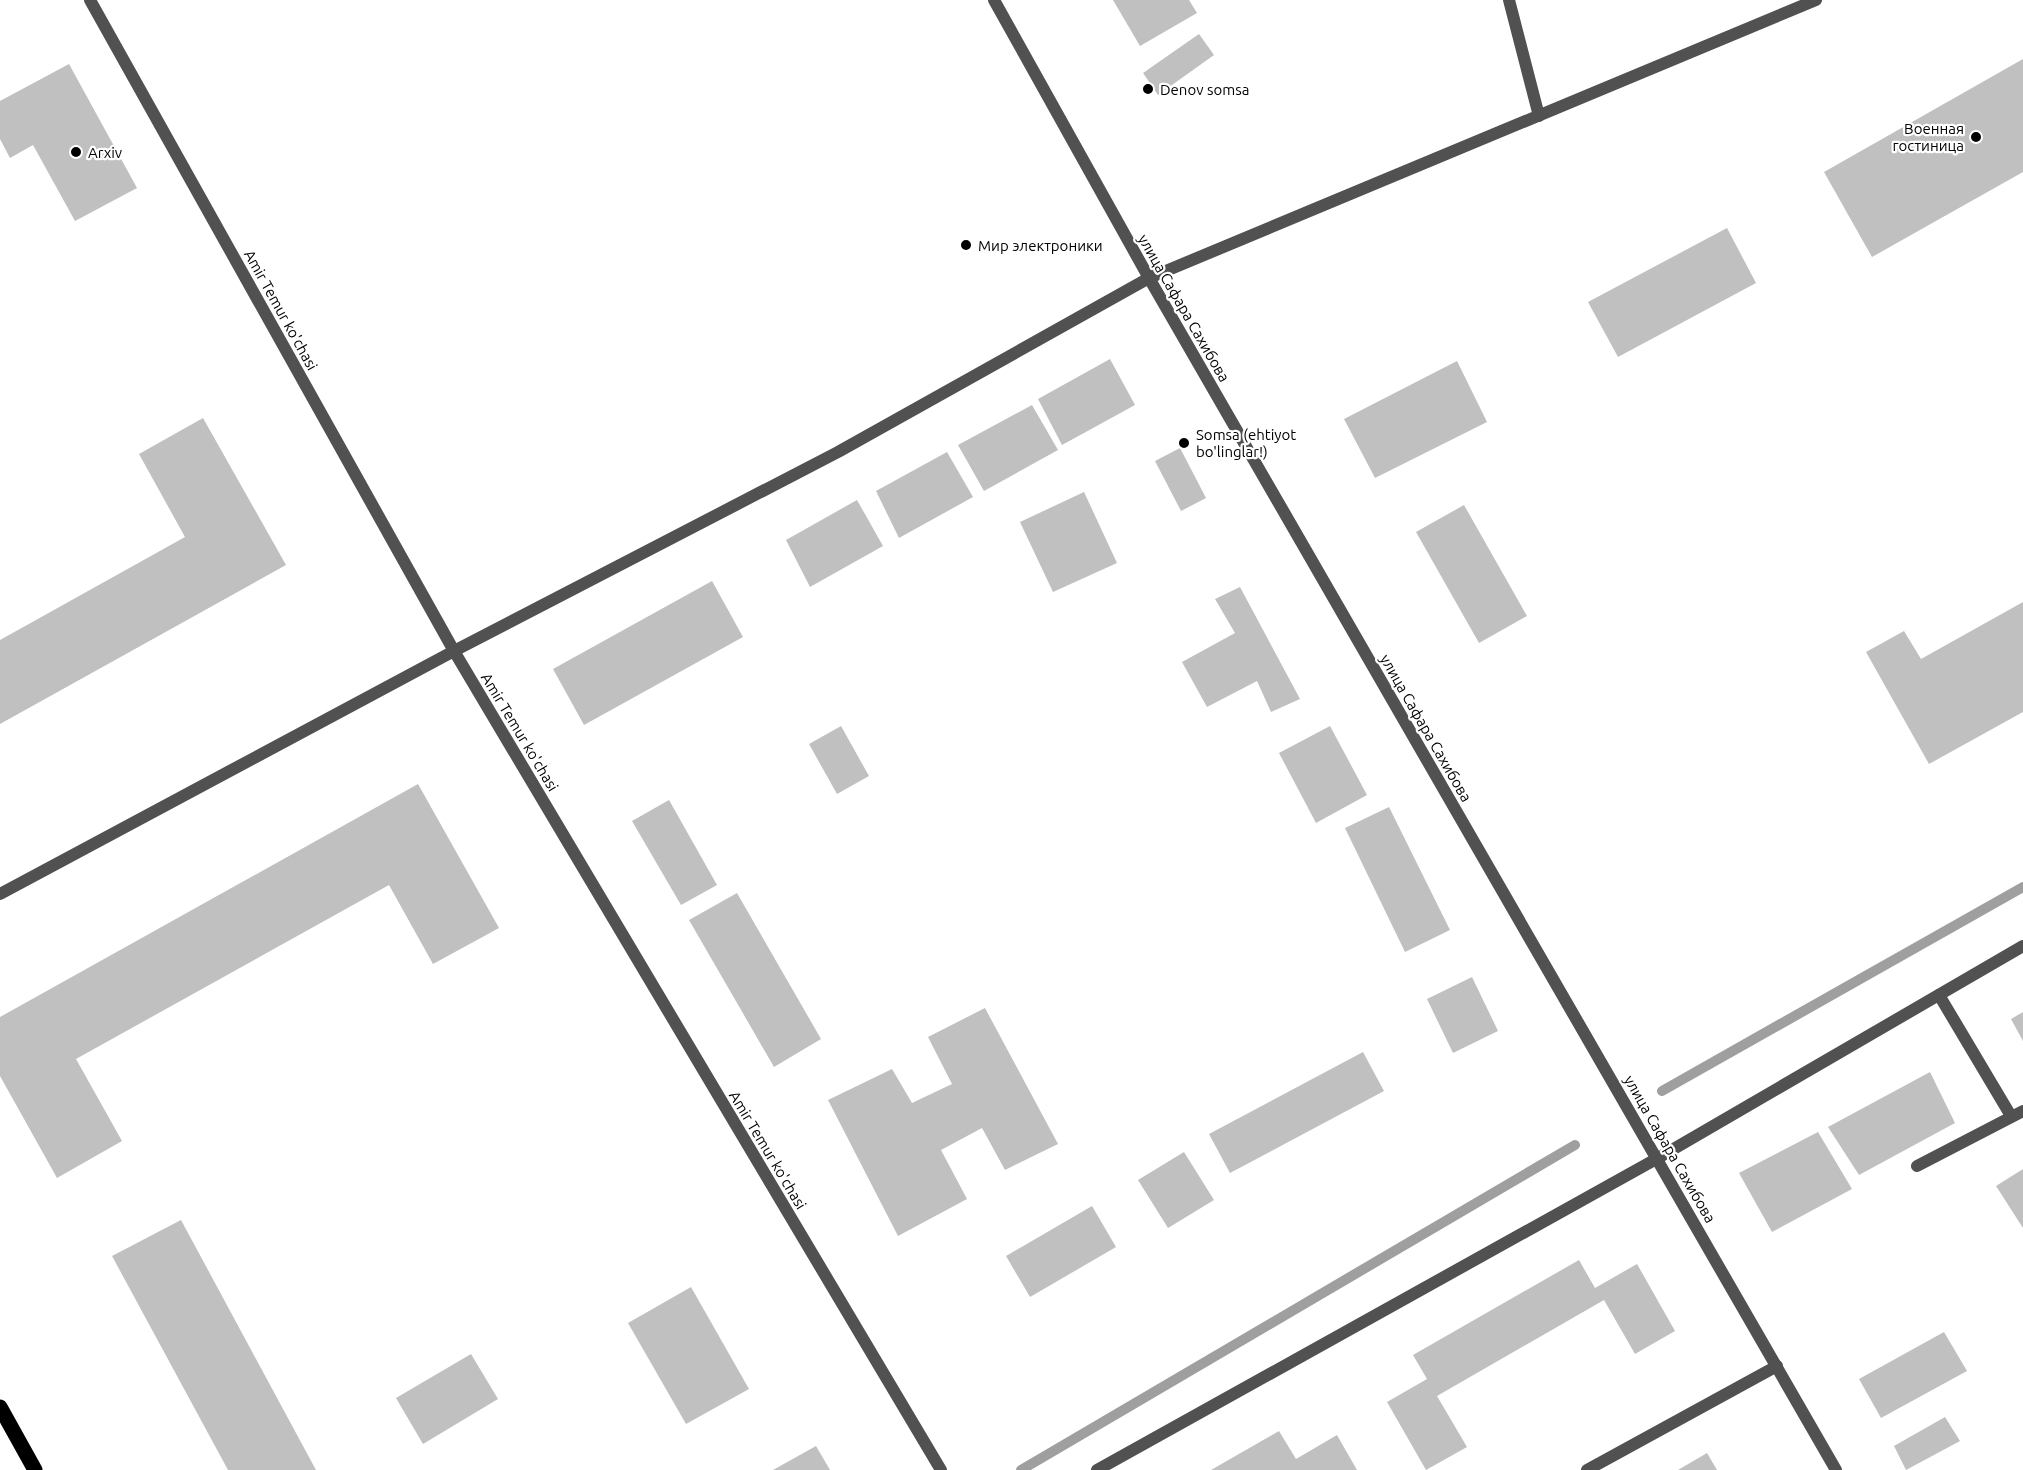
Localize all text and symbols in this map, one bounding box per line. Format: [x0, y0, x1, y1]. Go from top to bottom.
place label: Denov somsa [1160, 81, 1249, 98]
marker: Denov somsa [1141, 82, 1155, 96]
place label: Военная гостиница [1892, 120, 1964, 154]
marker: Военная гостиница [1969, 130, 1983, 144]
place label: Arxiv [88, 144, 123, 161]
marker: Arxiv [69, 145, 83, 159]
street label: улица Сафара Сахибова [1135, 231, 1233, 385]
place label: Мир электроники [978, 237, 1103, 254]
marker: Мир электроники [959, 238, 973, 252]
street label: Amir Temur ko'chasi [241, 247, 321, 373]
place label: Somsa (ehtiyot bo'linglar!) [1196, 426, 1296, 460]
marker: Somsa (ehtiyot bo'linglar!) [1177, 436, 1191, 450]
street label: улица Сафара Сахибова [1377, 651, 1475, 805]
street label: Amir Temur ko'chasi [478, 670, 562, 794]
street label: улица Сафара Сахибова [1621, 1072, 1719, 1226]
street label: Amir Temur ko'chasi [726, 1088, 810, 1212]

